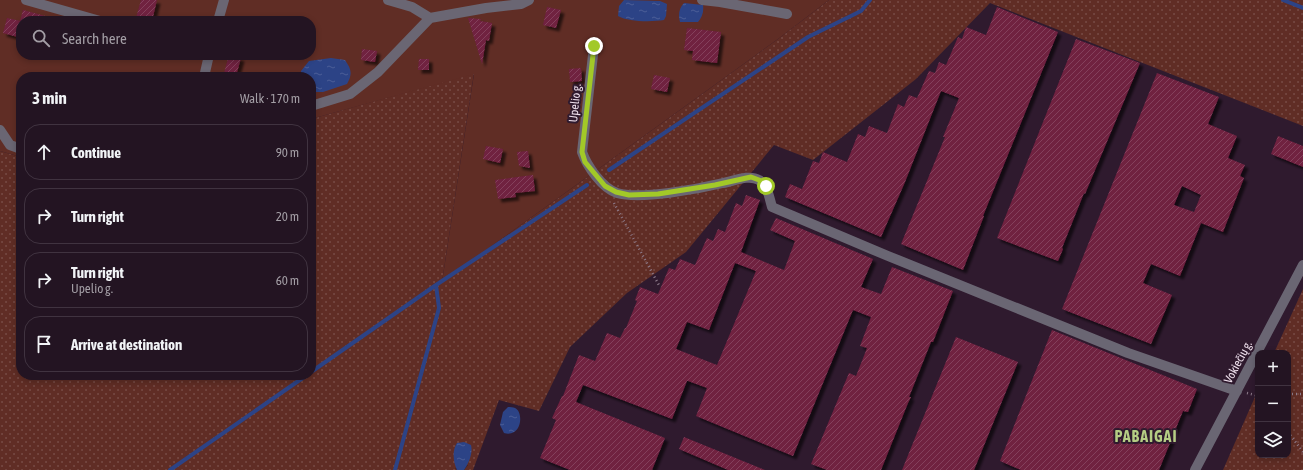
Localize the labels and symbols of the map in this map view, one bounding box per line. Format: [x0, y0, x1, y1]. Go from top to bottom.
route end [585, 37, 603, 55]
street label: Upelio g. [566, 83, 584, 123]
route start [757, 177, 775, 195]
street label: Vokiečių g. [1221, 338, 1255, 386]
district label: PABAIGAI [1115, 427, 1177, 445]

